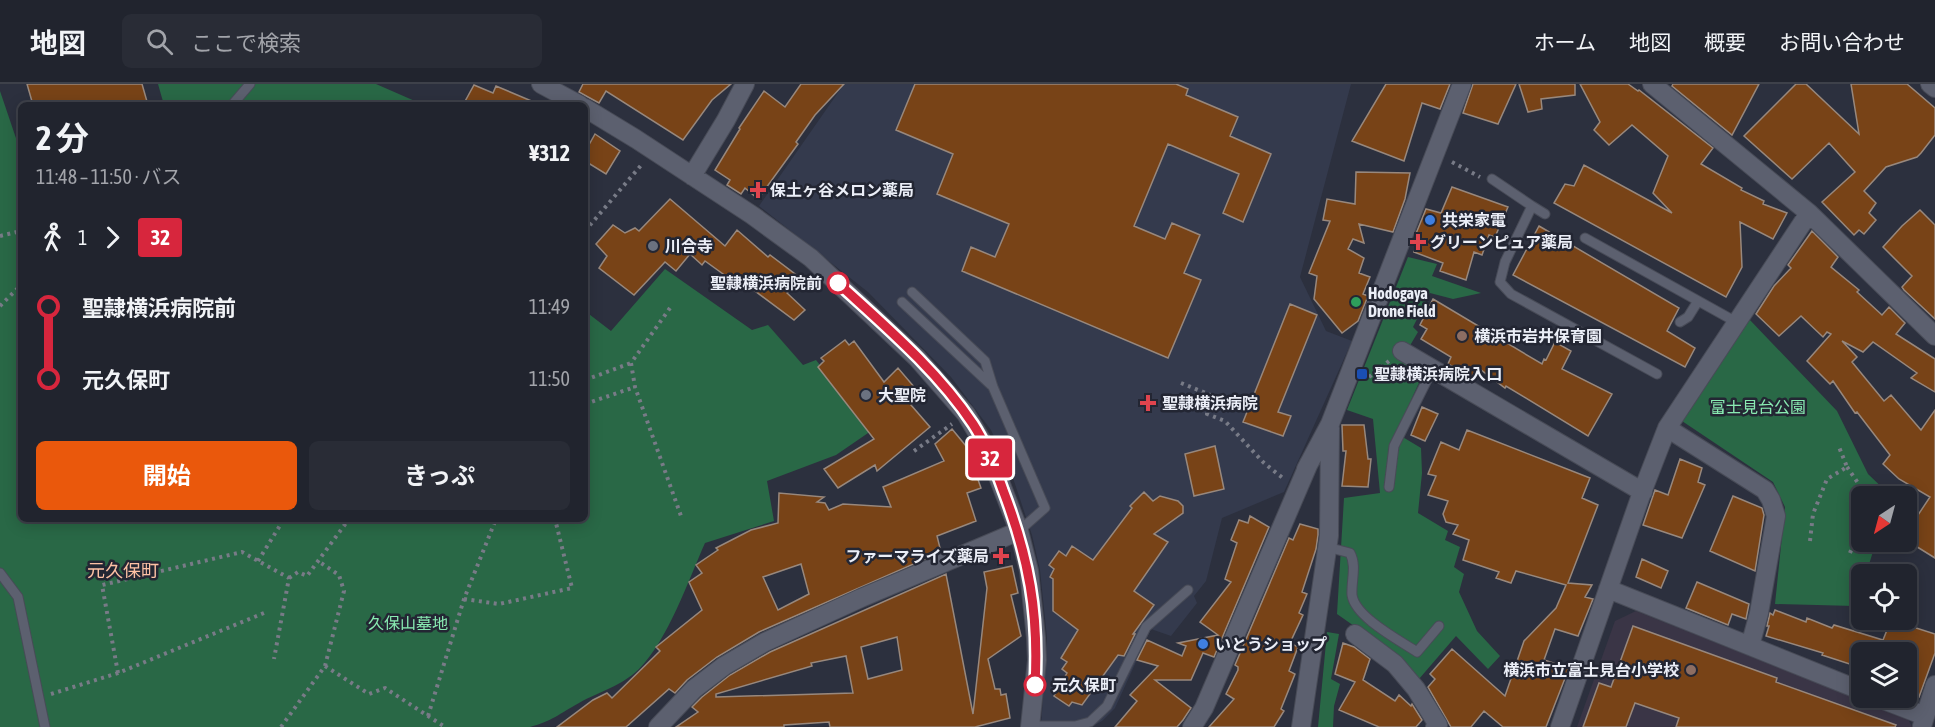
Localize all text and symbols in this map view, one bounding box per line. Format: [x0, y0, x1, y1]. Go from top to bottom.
search box [122, 14, 542, 68]
icon: search [143, 25, 176, 58]
text: 地図 [30, 27, 86, 59]
text: ここで検索 [191, 30, 301, 56]
text: ホーム [1534, 30, 1596, 54]
text: 地図 [1629, 30, 1671, 54]
text: 概要 [1704, 30, 1746, 54]
text: お問い合わせ [1779, 30, 1905, 54]
text: 2 分 [36, 119, 89, 157]
text: ¥312 [529, 140, 570, 166]
text: 11:48 – 11:50 · バス [36, 165, 182, 188]
place label: 保土ヶ谷メロン薬局 [770, 181, 914, 199]
marker: 保土ヶ谷メロン薬局 [751, 183, 765, 197]
place label: 共栄家電 [1442, 211, 1506, 229]
marker: 共栄家電 [1423, 213, 1437, 227]
icon: walk [36, 221, 69, 254]
icon: forward [96, 221, 129, 254]
text: 32 [150, 225, 170, 249]
text: 1 [78, 226, 87, 249]
place label: グリーンピュア薬局 [1430, 233, 1573, 251]
marker: グリーンピュア薬局 [1411, 235, 1425, 249]
place label: 川合寺 [665, 237, 713, 255]
marker: 川合寺 [646, 239, 660, 253]
marker: 聖隷横浜病院前 [827, 272, 849, 294]
place label: 聖隷横浜病院前 [710, 274, 822, 292]
place label: Hodogaya Drone Field [1368, 284, 1436, 320]
text: 聖隷横浜病院前 [82, 295, 236, 321]
text: 11:49 [529, 295, 570, 318]
marker: Hodogaya Drone Field [1349, 295, 1363, 309]
place label: 横浜市岩井保育園 [1474, 327, 1602, 345]
marker: 横浜市岩井保育園 [1455, 329, 1469, 343]
place label: 聖隷横浜病院入口 [1374, 365, 1502, 383]
text: 元久保町 [82, 367, 170, 393]
text: 11:50 [529, 367, 570, 390]
marker: 聖隷横浜病院入口 [1355, 367, 1369, 381]
place label: 大聖院 [878, 386, 926, 404]
marker: 大聖院 [859, 388, 873, 402]
marker: 聖隷横浜病院 [1139, 394, 1157, 412]
place label: 聖隷横浜病院 [1162, 394, 1258, 412]
park label: 富士見台公園 [1710, 398, 1806, 416]
line badge: 32 [963, 438, 1017, 478]
button: 開始 [36, 441, 297, 510]
button: きっぷ [309, 441, 570, 510]
text: 32 [980, 446, 1000, 470]
north arrow [1851, 486, 1917, 552]
map controls [1851, 486, 1917, 708]
place label: ファーマライズ薬局 [845, 547, 989, 565]
marker: ファーマライズ薬局 [994, 549, 1008, 563]
district label: 元久保町 [87, 560, 159, 581]
button: locate [1851, 564, 1917, 630]
park label: 久保山墓地 [368, 614, 448, 632]
place label: いとうショップ [1215, 635, 1327, 653]
marker: いとうショップ [1196, 637, 1210, 651]
button: layers [1851, 642, 1917, 708]
place label: 横浜市立富士見台小学校 [1503, 661, 1679, 679]
marker: 横浜市立富士見台小学校 [1684, 663, 1698, 677]
marker: 元久保町 [1024, 674, 1046, 696]
place label: 元久保町 [1052, 676, 1116, 694]

